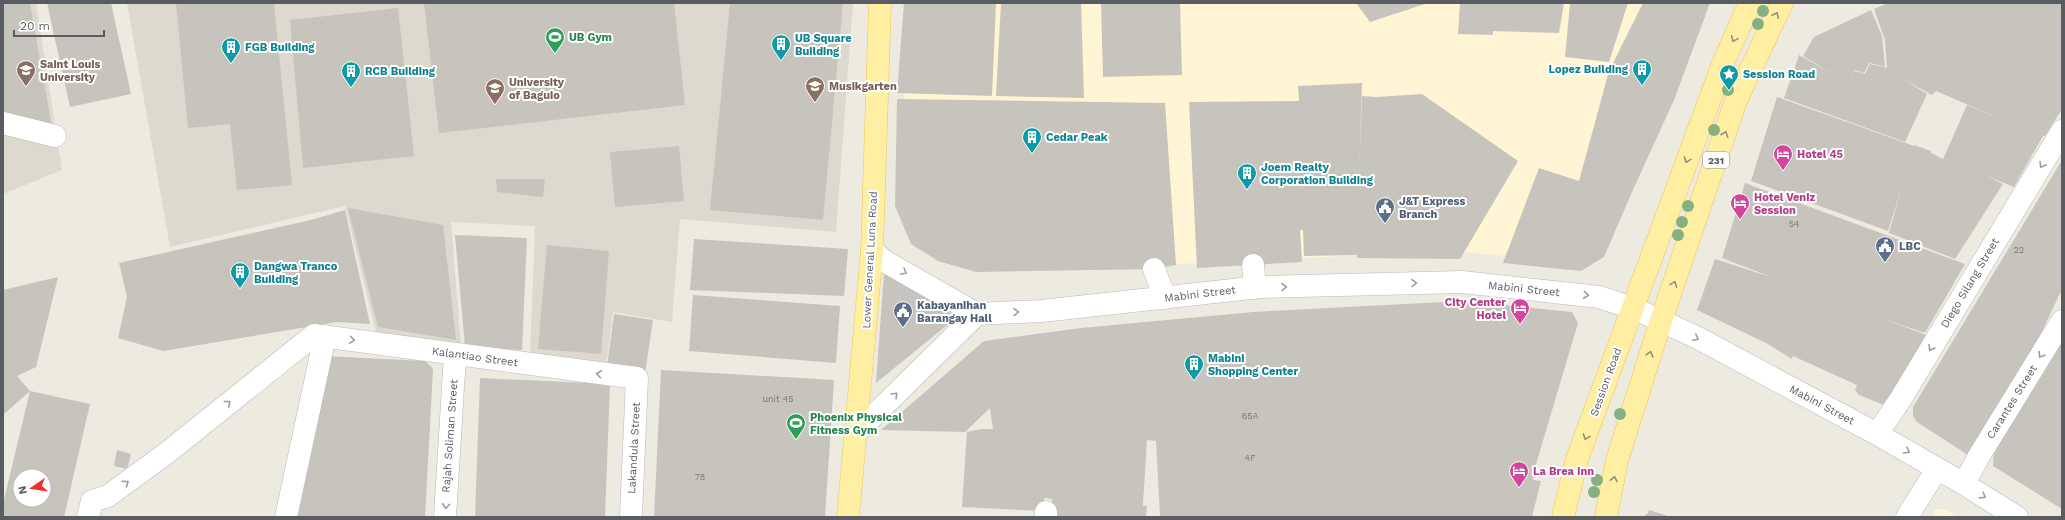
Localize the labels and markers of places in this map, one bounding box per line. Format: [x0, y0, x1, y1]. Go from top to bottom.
sports icon: UB Gym [544, 26, 566, 54]
place label: UB Gym [569, 31, 612, 44]
place label: UB Square Building [795, 32, 852, 58]
building icon: UB Square Building [770, 33, 792, 61]
building icon: FGB Building [220, 36, 242, 64]
place label: FGB Building [245, 41, 315, 54]
place label: Saint Louis University [40, 58, 101, 84]
building icon: Lopez Building [1631, 58, 1653, 86]
school or university icon: Saint Louis University [15, 59, 37, 87]
building icon: RCB Building [340, 60, 362, 88]
place label: Lopez Building [1549, 63, 1629, 76]
place icon: Session Road [1718, 63, 1740, 91]
place label: RCB Building [365, 65, 436, 78]
place label: Session Road [1743, 68, 1815, 81]
school or university icon: Musikgarten [804, 75, 826, 103]
place label: University of Baguio [509, 76, 565, 102]
school or university icon: University of Baguio [484, 77, 506, 105]
place label: Musikgarten [829, 80, 897, 93]
building icon: Cedar Peak [1021, 126, 1043, 154]
place label: Cedar Peak [1046, 131, 1108, 144]
hotel icon: Hotel 45 [1772, 143, 1794, 171]
place label: Hotel 45 [1797, 148, 1843, 161]
place label: Joem Realty Corporation Building [1261, 161, 1374, 187]
building icon: Joem Realty Corporation Building [1236, 162, 1258, 190]
place label: Hotel Veniz Session [1754, 191, 1815, 217]
hotel icon: Hotel Veniz Session [1729, 192, 1751, 220]
place label: J&T Express Branch [1399, 195, 1465, 221]
public building icon: J&T Express Branch [1374, 196, 1396, 224]
public building icon: LBC [1874, 235, 1896, 263]
place label: LBC [1899, 240, 1921, 253]
place label: Dangwa Tranco Building [254, 260, 338, 286]
building icon: Dangwa Tranco Building [229, 261, 251, 289]
place label: City Center Hotel [1445, 296, 1506, 322]
hotel icon: City Center Hotel [1509, 297, 1531, 325]
place label: Kabayanihan Barangay Hall [917, 299, 992, 325]
public building icon: Kabayanihan Barangay Hall [892, 300, 914, 328]
place label: Mabini Shopping Center [1208, 352, 1298, 378]
building icon: Mabini Shopping Center [1183, 353, 1205, 381]
place label: Phoenix Physical Fitness Gym [810, 411, 902, 437]
sports icon: Phoenix Physical Fitness Gym [785, 412, 807, 440]
hotel icon: La Brea Inn [1508, 460, 1530, 488]
place label: La Brea Inn [1533, 465, 1594, 478]

